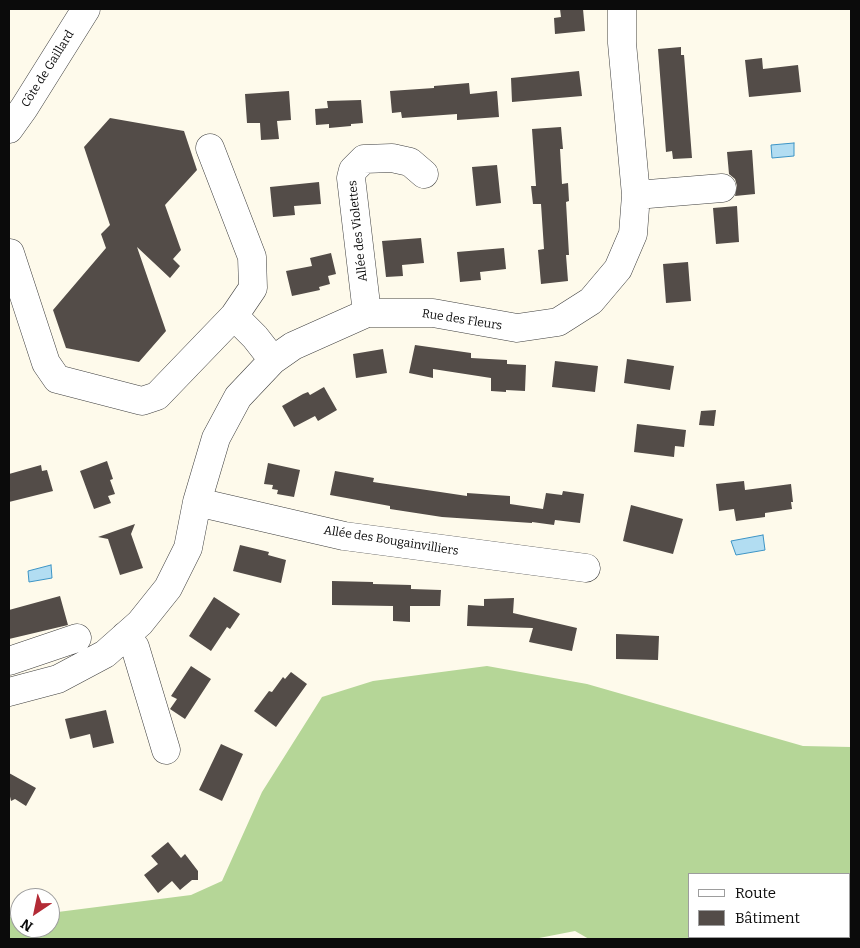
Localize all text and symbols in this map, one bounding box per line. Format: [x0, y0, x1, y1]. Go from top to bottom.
street label: Côte de Gaillard [19, 28, 77, 110]
street label: Allée des Violettes [346, 180, 370, 282]
street label: Rue des Fleurs [421, 307, 503, 333]
street label: Allée des Bougainvilliers [323, 523, 459, 559]
legend [688, 873, 850, 938]
text: Route [735, 884, 776, 902]
north arrow [10, 888, 60, 938]
text: Bâtiment [735, 909, 800, 927]
text: N [18, 915, 36, 935]

